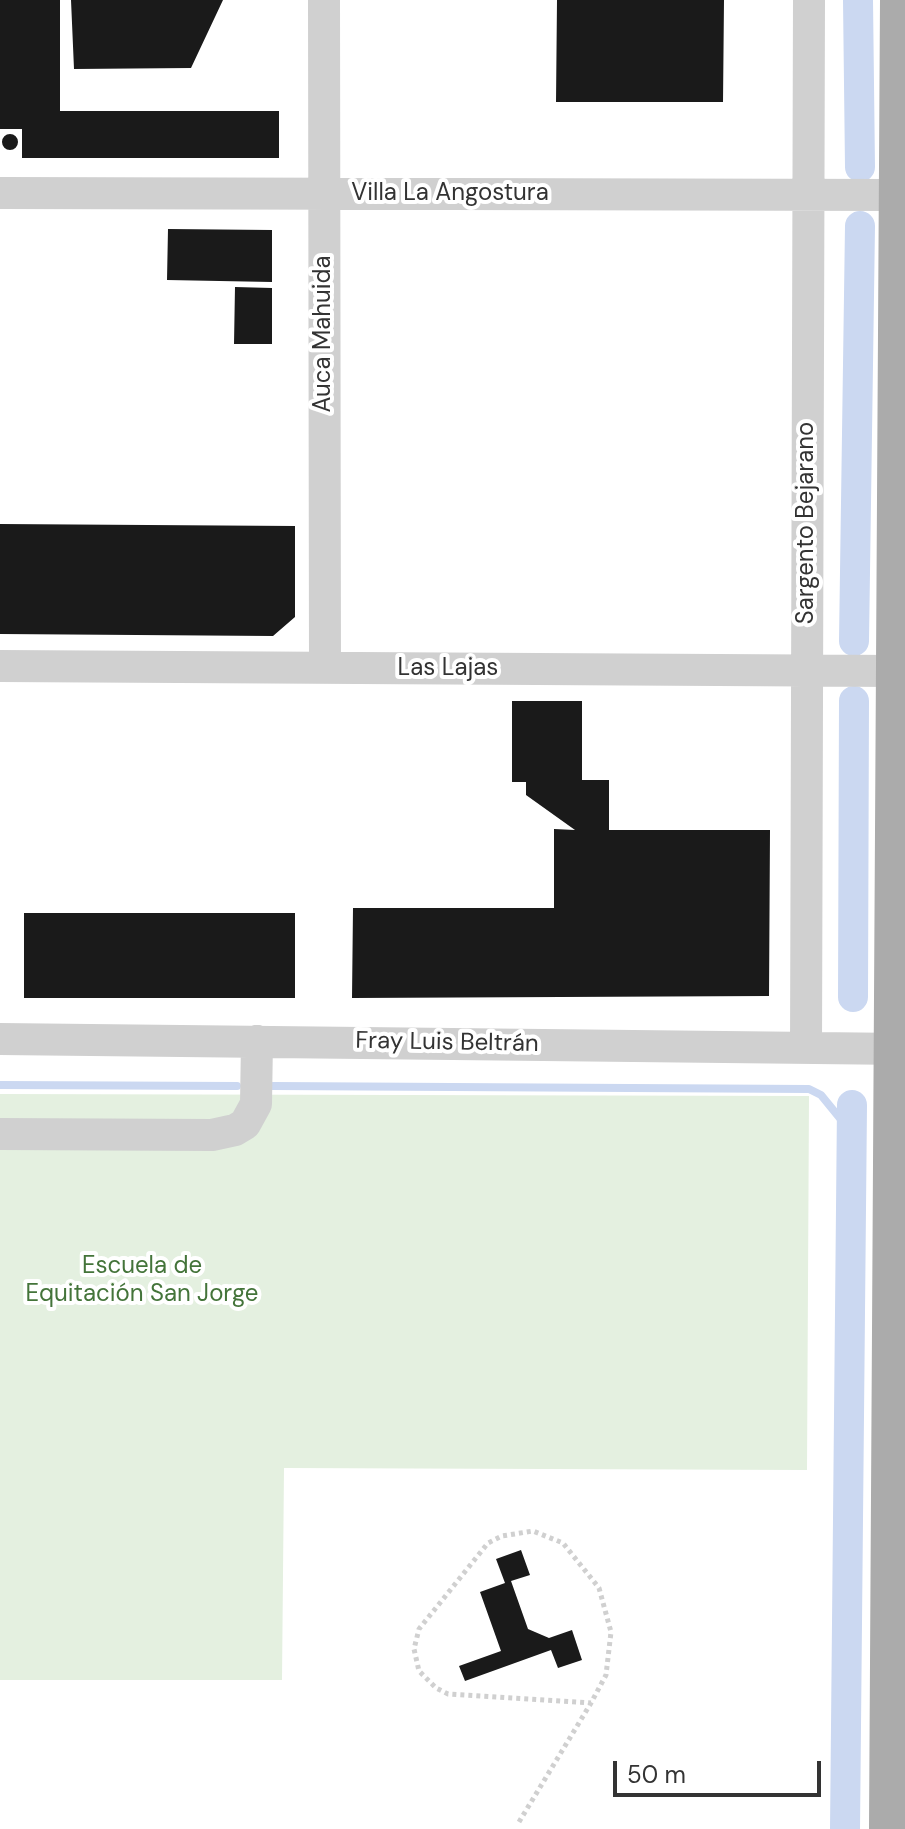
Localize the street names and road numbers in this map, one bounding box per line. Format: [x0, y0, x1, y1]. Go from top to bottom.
street label: Villa La Angostura [351, 180, 549, 208]
street label: Auca Mahuida [310, 255, 338, 413]
street label: Sargento Bejarano [793, 422, 821, 624]
street label: Las Lajas [398, 655, 498, 683]
street label: Fray Luis Beltrán [355, 1027, 539, 1059]

